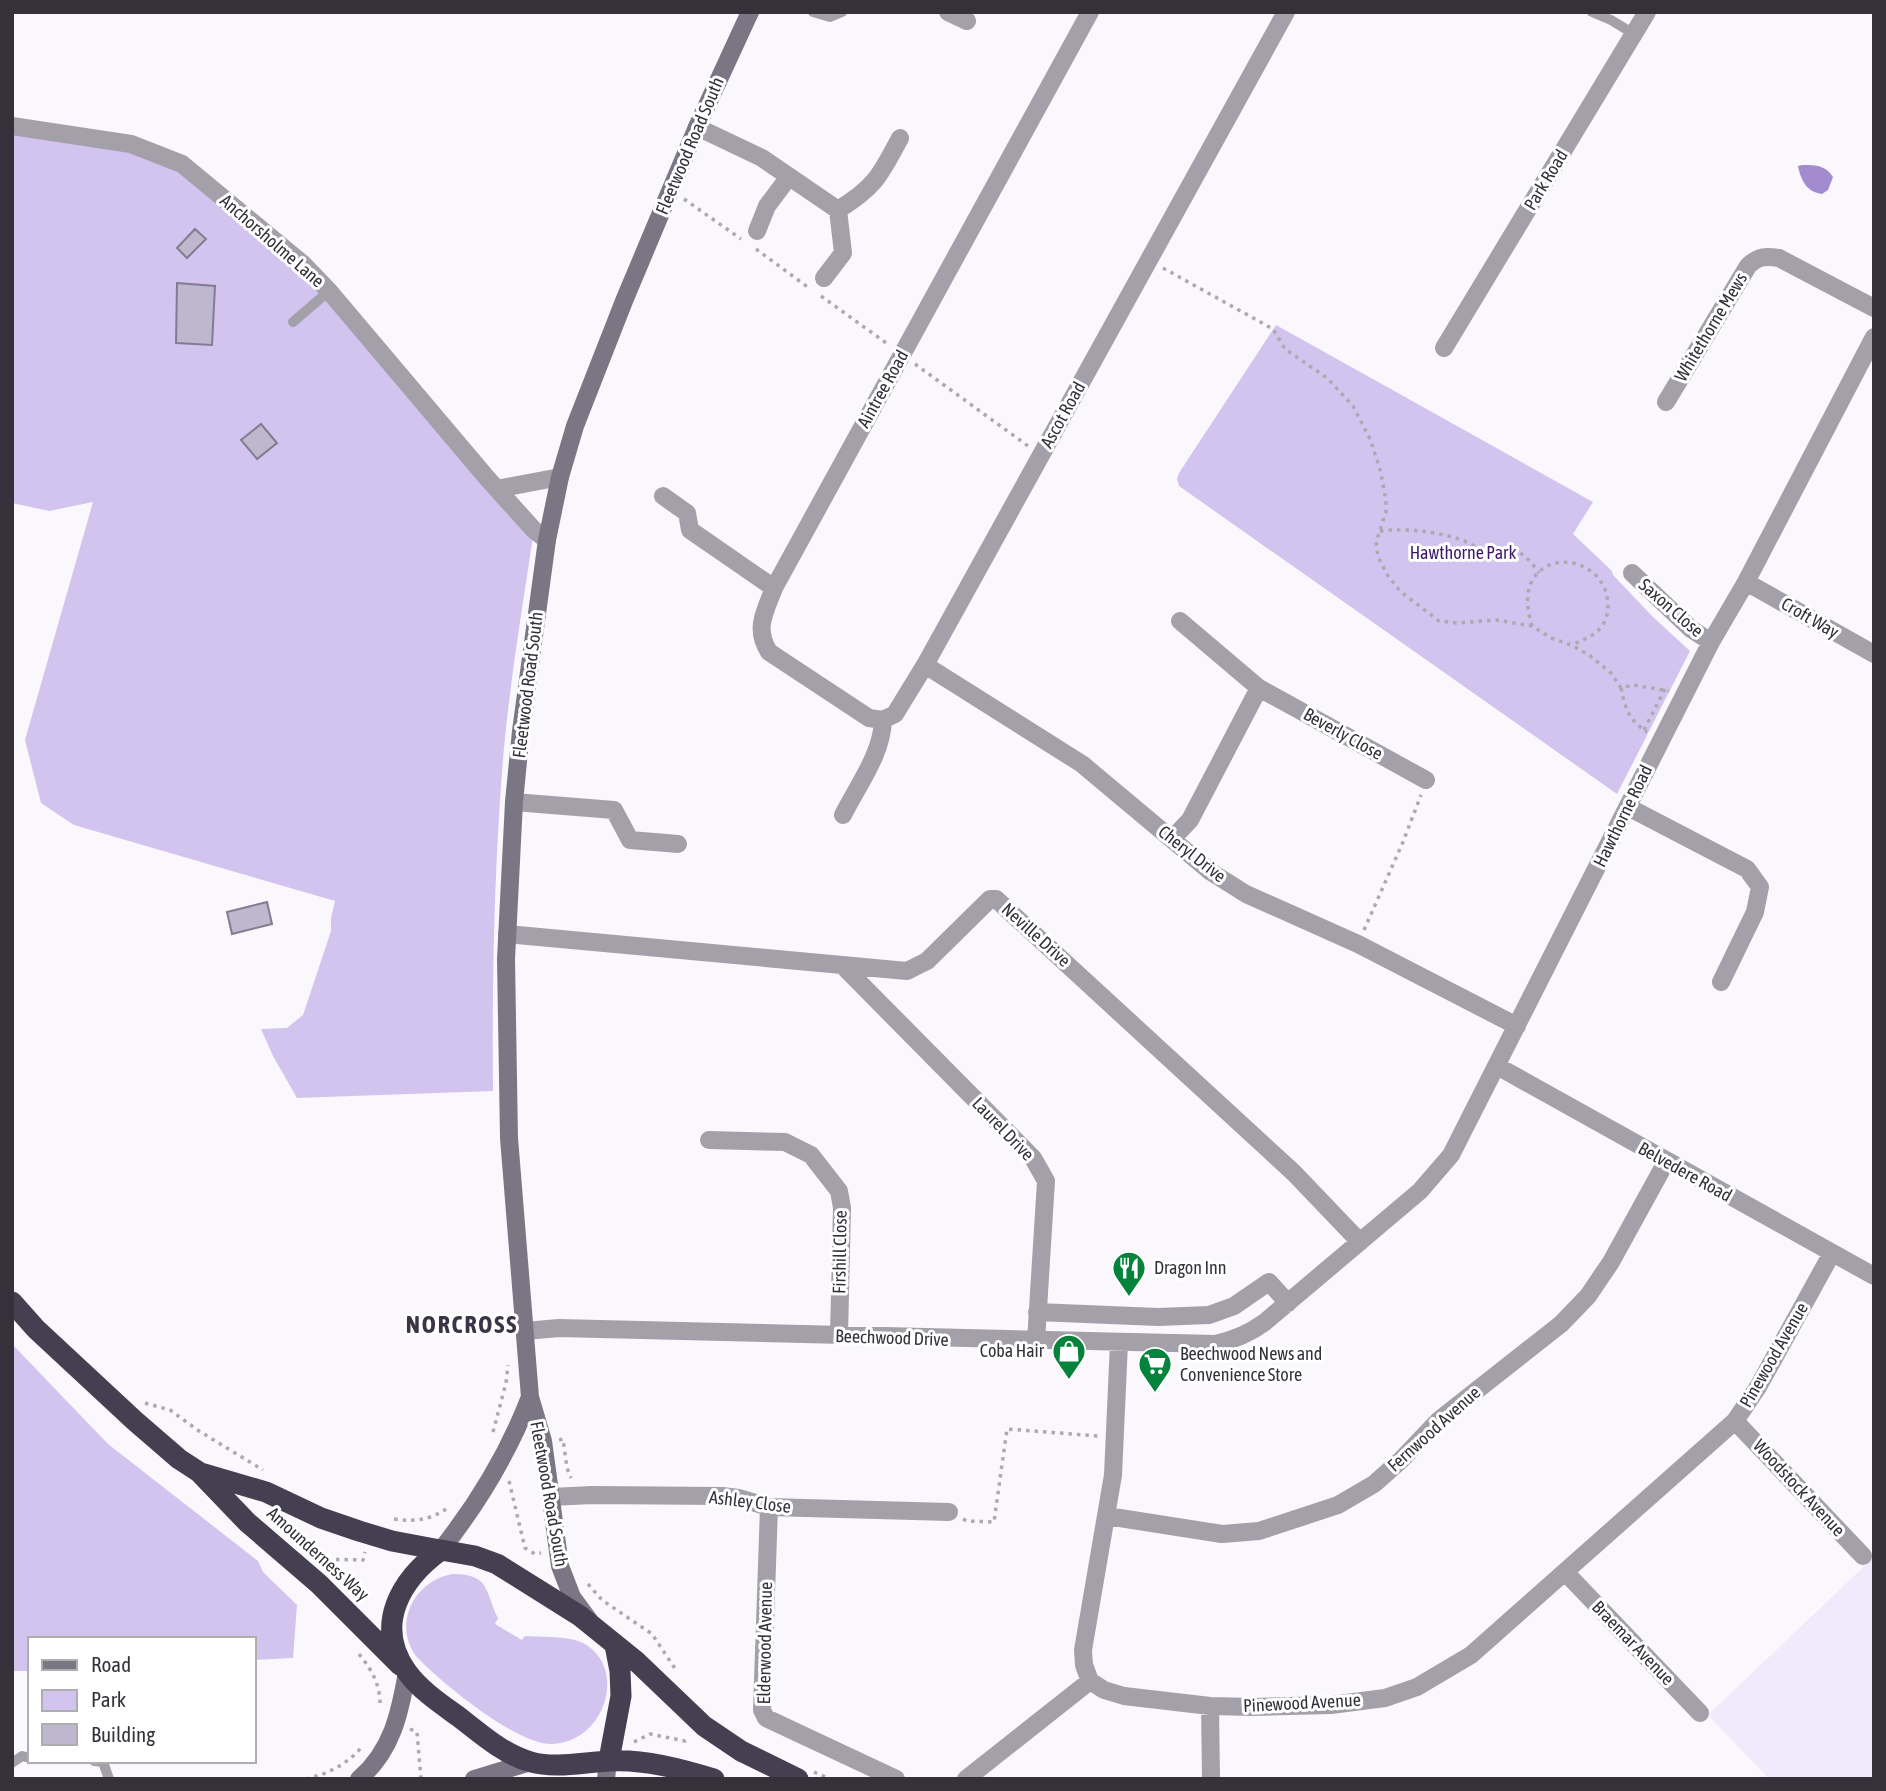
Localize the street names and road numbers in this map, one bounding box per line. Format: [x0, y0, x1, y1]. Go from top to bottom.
street label: Fleetwood Road South [651, 74, 728, 218]
street label: Park Road [1519, 146, 1572, 214]
street label: Anchorsholme Lane [216, 190, 329, 291]
street label: Whitethorne Mews [1670, 268, 1751, 385]
street label: Aintree Road [853, 346, 912, 431]
street label: Ascot Road [1036, 378, 1089, 451]
street label: Saxon Close [1635, 574, 1708, 641]
street label: Croft Way [1778, 593, 1843, 642]
street label: Fleetwood Road South [508, 611, 547, 759]
street label: Beverly Close [1300, 703, 1387, 764]
street label: Hawthorne Road [1589, 761, 1656, 870]
street label: Cheryl Drive [1154, 821, 1230, 886]
street label: Neville Drive [998, 898, 1075, 971]
street label: Laurel Drive [968, 1093, 1039, 1165]
street label: Belvedere Road [1635, 1137, 1736, 1206]
street label: Firshill Close [828, 1210, 851, 1294]
street label: Pinewood Avenue [1735, 1299, 1812, 1411]
street label: Beechwood Drive [835, 1325, 949, 1350]
street label: Fernwood Avenue [1383, 1382, 1484, 1476]
street label: Fleetwood Road South [526, 1420, 573, 1568]
street label: Woodstock Avenue [1749, 1435, 1850, 1540]
street label: Ashley Close [708, 1486, 792, 1517]
street label: Amounderness Way [263, 1502, 374, 1605]
street label: Elderwood Avenue [753, 1582, 776, 1704]
street label: Braemar Avenue [1588, 1596, 1679, 1689]
street label: Pinewood Avenue [1243, 1689, 1361, 1716]

